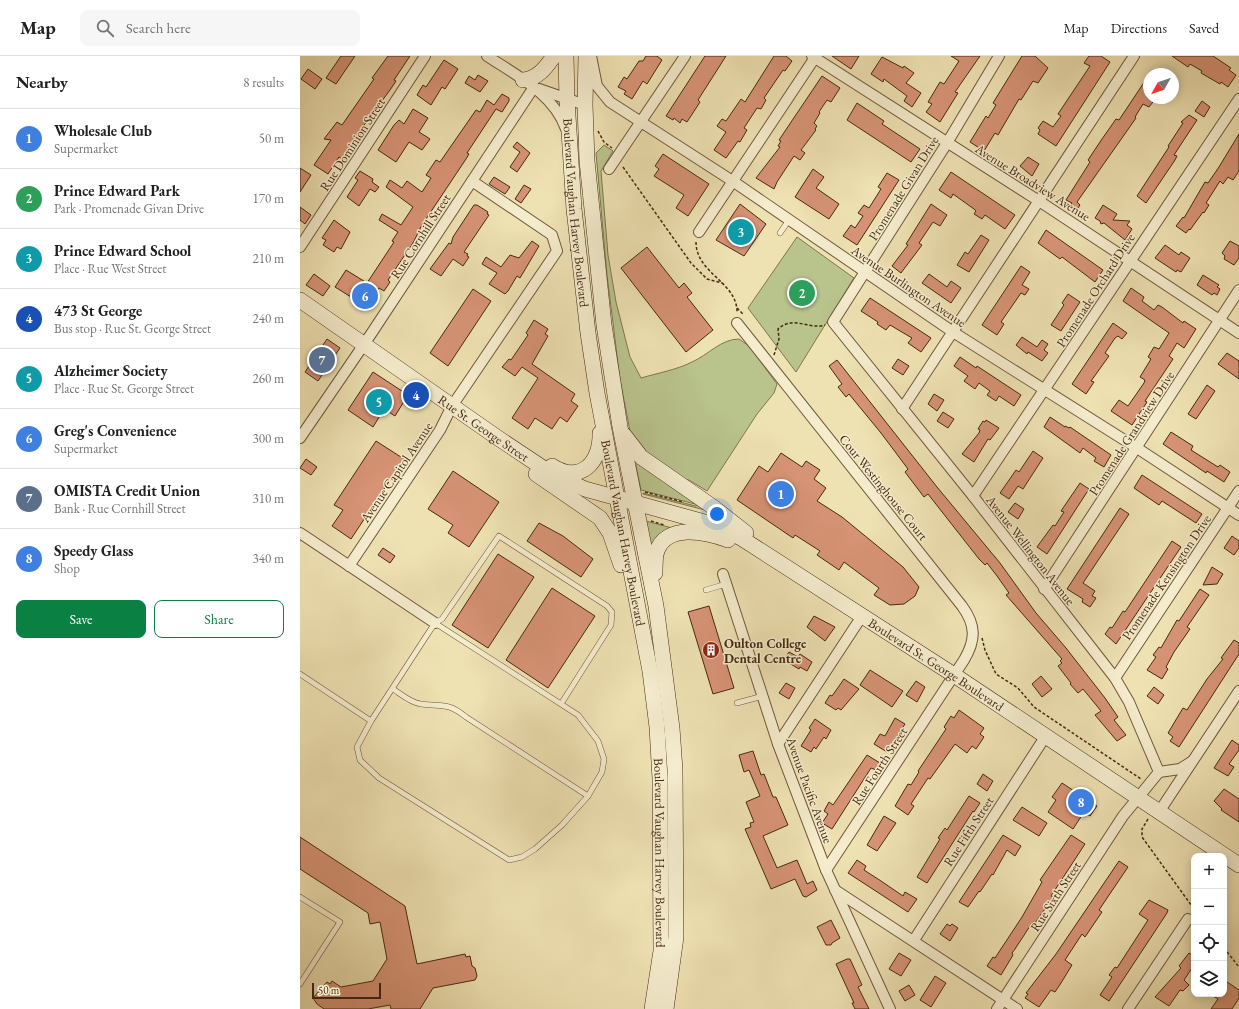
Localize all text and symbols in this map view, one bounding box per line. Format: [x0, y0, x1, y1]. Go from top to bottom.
search box [80, 10, 360, 46]
text: Map [20, 15, 56, 40]
icon: search [94, 17, 116, 39]
text: Search here [126, 18, 191, 37]
text: Map [1063, 19, 1089, 37]
text: Directions [1111, 19, 1167, 37]
text: Saved [1189, 19, 1219, 37]
north arrow [1143, 68, 1179, 104]
text: Nearby [16, 71, 68, 93]
text: 8 results [243, 74, 284, 91]
street label: Rue Dominion Street [316, 94, 389, 194]
street label: Boulevard Vaughan Harvey Boulevard [559, 118, 593, 308]
text: Wholesale Club [54, 121, 152, 140]
text: 1 [26, 130, 32, 147]
text: 50 m [259, 130, 284, 147]
street label: Promenade Givan Drive [864, 133, 942, 244]
text: Supermarket [54, 140, 118, 157]
street label: Avenue Broadview Avenue [971, 140, 1093, 225]
text: Prince Edward Park [54, 181, 180, 200]
text: 2 [26, 190, 32, 207]
text: 170 m [253, 190, 284, 207]
street label: Rue Cornhill Street [387, 191, 454, 282]
text: Park · Promenade Givan Drive [54, 200, 204, 217]
pin: 3 [728, 217, 754, 247]
street label: Promenade Orchard Drive [1052, 230, 1139, 350]
text: Prince Edward School [54, 241, 191, 260]
street label: Avenue Burlington Avenue [847, 241, 969, 331]
text: 3 [26, 250, 32, 267]
text: 210 m [253, 250, 284, 267]
text: Place · Rue West Street [54, 260, 166, 277]
pin: 2 [789, 278, 815, 308]
pin: 6 [352, 281, 378, 311]
text: 473 St George [54, 301, 142, 320]
text: 4 [26, 310, 32, 327]
text: 240 m [253, 310, 284, 327]
text: Bus stop · Rue St. George Street [54, 320, 211, 337]
pin: 7 [309, 345, 335, 375]
text: Alzheimer Society [54, 361, 168, 380]
street label: Promenade Grandview Drive [1085, 368, 1178, 499]
text: 5 [26, 370, 32, 387]
text: 260 m [253, 370, 284, 387]
text: Place · Rue St. George Street [54, 380, 194, 397]
pin: 4 [403, 380, 429, 410]
pin: 5 [366, 387, 392, 417]
street label: Rue St. George Street [435, 391, 532, 465]
street label: Avenue Capitol Avenue [356, 419, 436, 527]
text: Greg's Convenience [54, 421, 176, 440]
text: 6 [26, 430, 32, 447]
text: 300 m [253, 430, 284, 447]
street label: Cour Westinghouse Court [835, 431, 932, 544]
street label: Boulevard Vaughan Harvey Boulevard [597, 438, 649, 628]
text: Supermarket [54, 440, 118, 457]
pin: 1 [768, 479, 794, 509]
text: OMISTA Credit Union [54, 481, 200, 500]
text: 7 [26, 490, 32, 507]
text: 310 m [253, 490, 284, 507]
street label: Avenue Wellington Avenue [982, 491, 1079, 609]
text: Bank · Rue Cornhill Street [54, 500, 186, 517]
your location [707, 504, 727, 524]
street label: Promenade Kensington Drive [1118, 511, 1215, 643]
text: Speedy Glass [54, 541, 133, 560]
text: 8 [26, 550, 32, 567]
text: 340 m [253, 550, 284, 567]
text: Shop [54, 560, 80, 577]
button: Save [16, 600, 146, 638]
button: Share [154, 600, 284, 638]
street label: Boulevard St. George Boulevard [865, 614, 1008, 715]
place label: Oulton College Dental Centre [724, 635, 807, 667]
building icon: Oulton College Dental Centre [701, 640, 721, 660]
street label: Rue Fourth Street [848, 724, 911, 808]
street label: Avenue Pacific Avenue [782, 734, 837, 846]
street label: Boulevard Vaughan Harvey Boulevard [650, 758, 669, 948]
pin: 8 [1068, 787, 1094, 817]
street label: Rue Fifth Street [940, 793, 997, 869]
map controls [1191, 853, 1227, 997]
button: + [1191, 853, 1227, 889]
street label: Rue Sixth Street [1026, 858, 1084, 935]
button: − [1191, 889, 1227, 925]
button: locate [1191, 925, 1227, 961]
button: layers [1191, 961, 1227, 997]
scale bar [312, 981, 381, 1000]
text: 50 m [318, 983, 339, 997]

